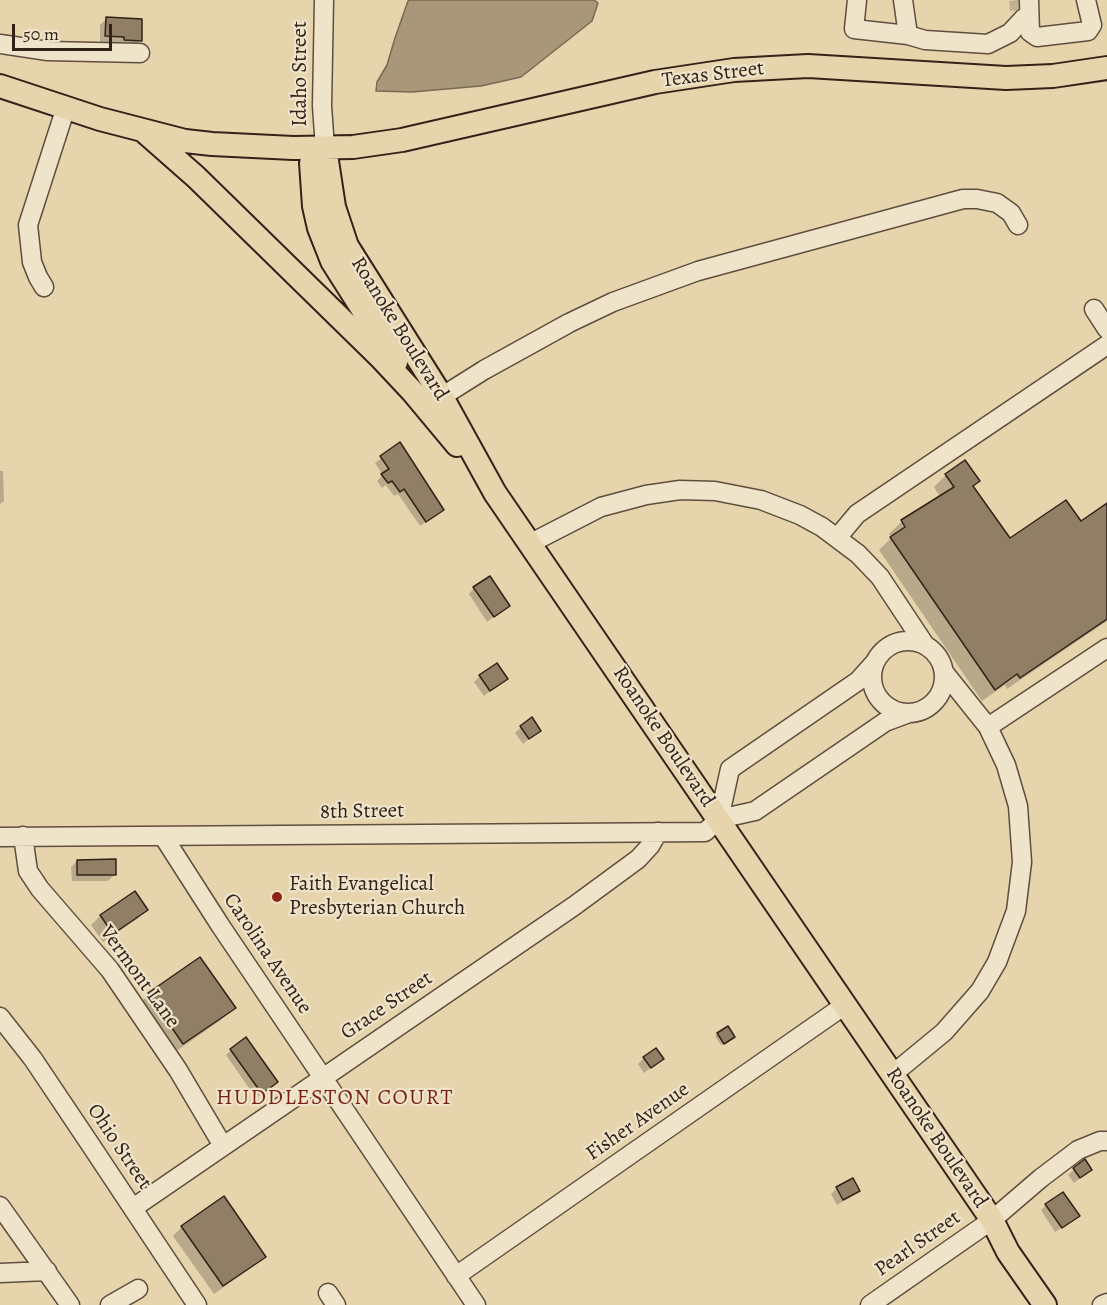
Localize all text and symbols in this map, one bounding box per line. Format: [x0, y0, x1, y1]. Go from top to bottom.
scale bar [15, 12, 116, 50]
street label: Idaho Street [288, 21, 314, 127]
text: 50 m [23, 22, 59, 46]
street label: Texas Street [660, 56, 766, 94]
street label: Roanoke Boulevard [345, 253, 453, 405]
street label: Roanoke Boulevard [607, 662, 719, 812]
street label: 8th Street [320, 799, 404, 825]
place label: Faith Evangelical Presbyterian Church [289, 872, 465, 922]
street label: Carolina Avenue [217, 889, 317, 1019]
marker: Faith Evangelical Presbyterian Church [270, 890, 284, 904]
street label: Vermont Lane [93, 921, 185, 1033]
street label: Grace Street [336, 966, 438, 1046]
street label: Roanoke Boulevard [880, 1063, 992, 1213]
street label: Fisher Avenue [582, 1077, 694, 1167]
district label: HUDDLESTON COURT [216, 1086, 454, 1112]
street label: Ohio Street [81, 1099, 157, 1195]
street label: Pearl Street [870, 1205, 966, 1283]

